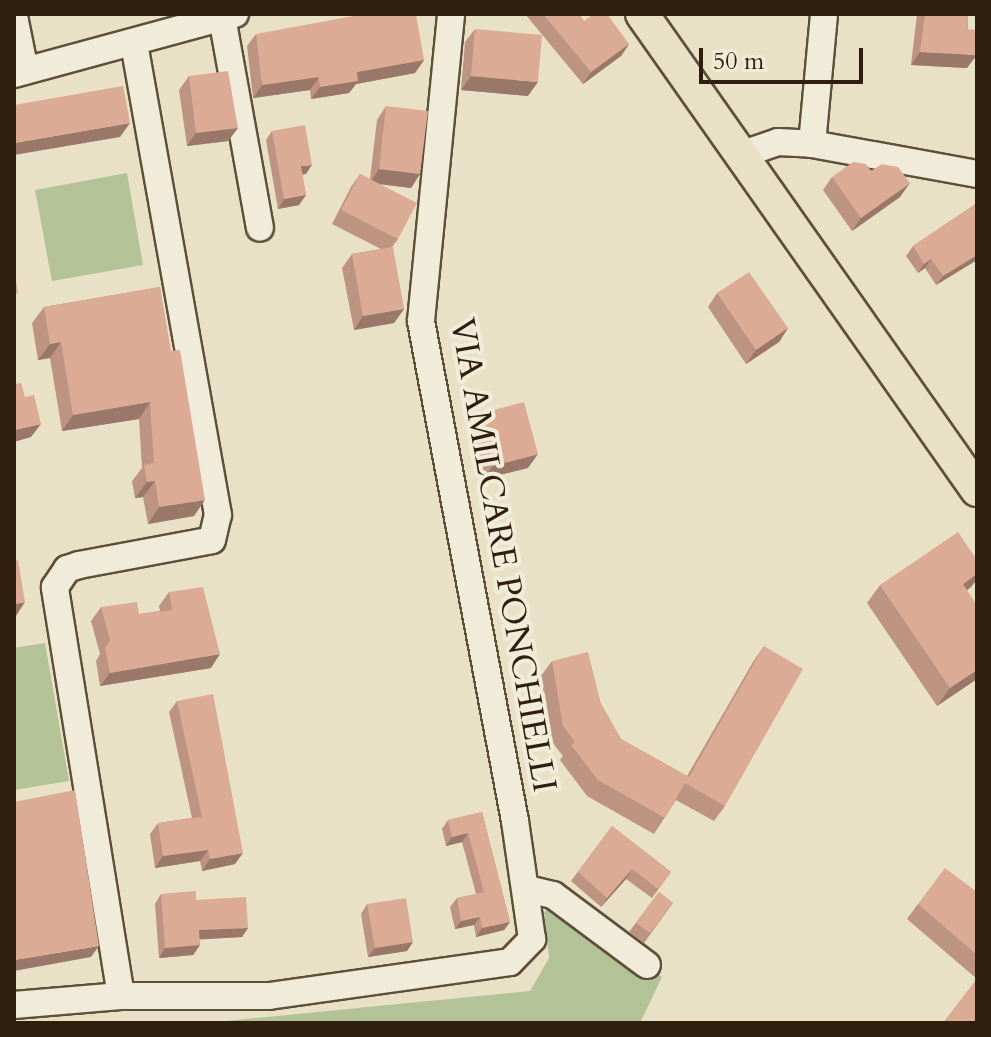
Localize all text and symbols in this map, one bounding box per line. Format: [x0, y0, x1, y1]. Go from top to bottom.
scale bar [703, 32, 867, 82]
text: 50 m [713, 45, 764, 78]
street label: VIA AMILCARE PONCHIELLI [441, 315, 565, 795]

